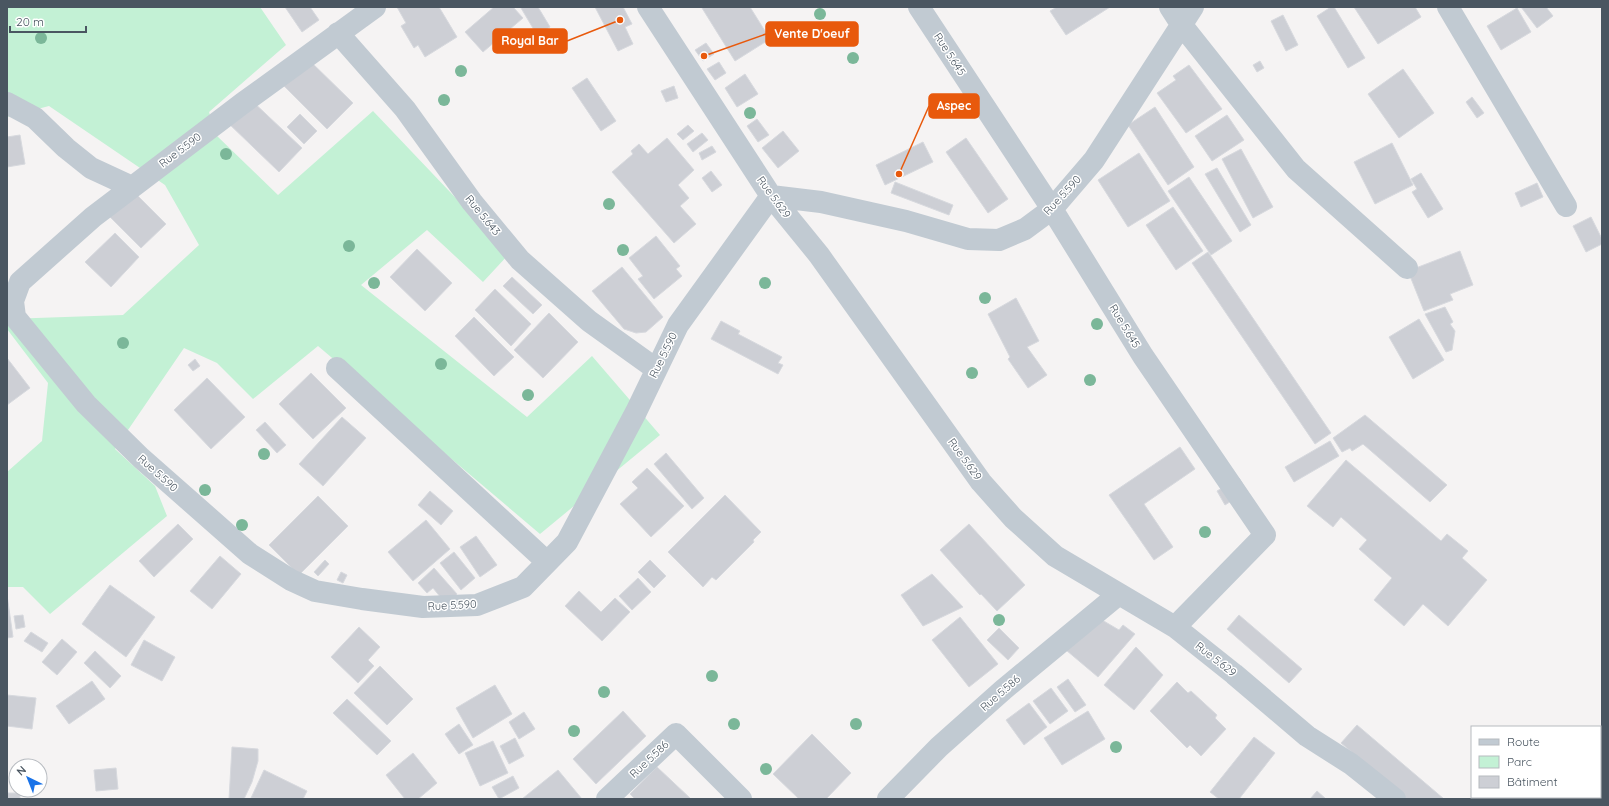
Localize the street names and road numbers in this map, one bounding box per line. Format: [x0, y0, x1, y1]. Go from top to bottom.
street label: Rue 5.645 [931, 30, 969, 78]
street label: Rue 5.590 [156, 130, 204, 170]
street label: Rue 5.590 [1040, 172, 1084, 218]
street label: Rue 5.629 [754, 173, 794, 221]
street label: Rue 5.643 [462, 192, 504, 238]
street label: Rue 5.645 [1107, 302, 1143, 350]
street label: Rue 5.590 [646, 330, 680, 380]
street label: Rue 5.629 [945, 435, 985, 483]
street label: Rue 5.590 [135, 451, 181, 495]
street label: Rue 5.590 [427, 597, 477, 613]
street label: Rue 5.629 [1193, 639, 1239, 679]
street label: Rue 5.586 [977, 672, 1023, 714]
street label: Rue 5.586 [627, 737, 671, 781]

